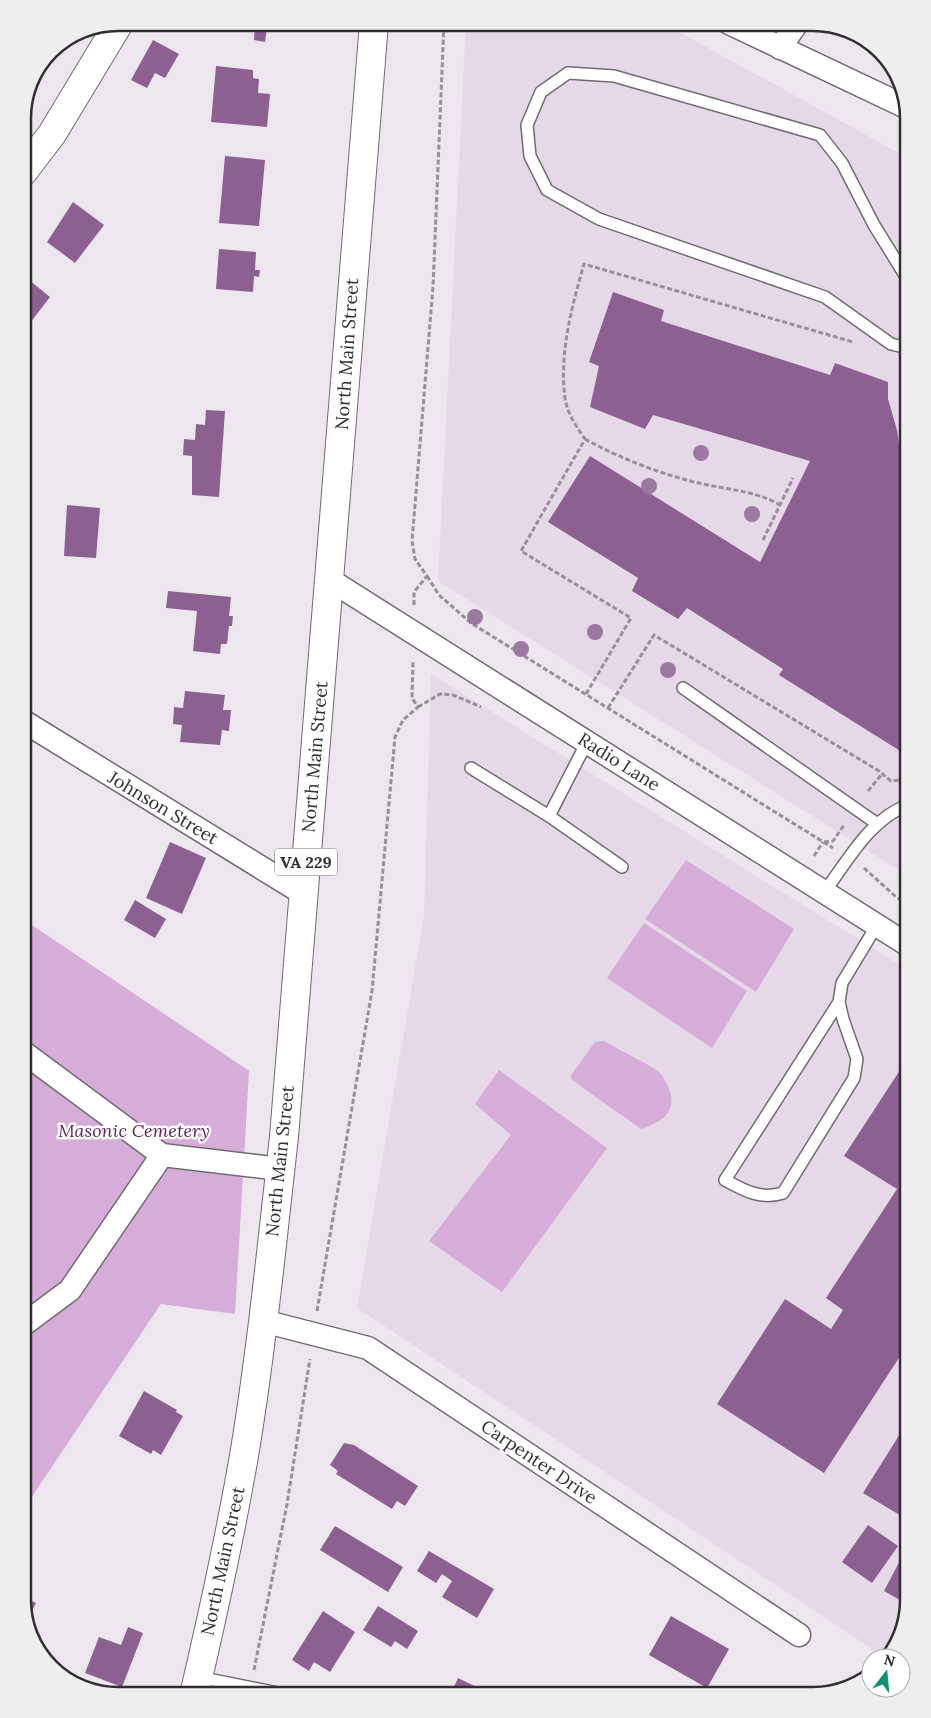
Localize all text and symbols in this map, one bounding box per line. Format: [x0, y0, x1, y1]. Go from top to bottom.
street label: North Main Street [330, 277, 363, 431]
street label: North Main Street [296, 680, 333, 834]
street label: Radio Lane [574, 727, 665, 796]
street label: Johnson Street [103, 765, 223, 849]
road number: VA 229 [275, 849, 337, 876]
street label: North Main Street [260, 1084, 299, 1238]
park label: Masonic Cemetery [58, 1119, 210, 1142]
street label: Carpenter Drive [477, 1414, 602, 1509]
street label: North Main Street [195, 1484, 250, 1638]
north arrow [861, 1648, 911, 1698]
text: N [882, 1650, 897, 1671]

